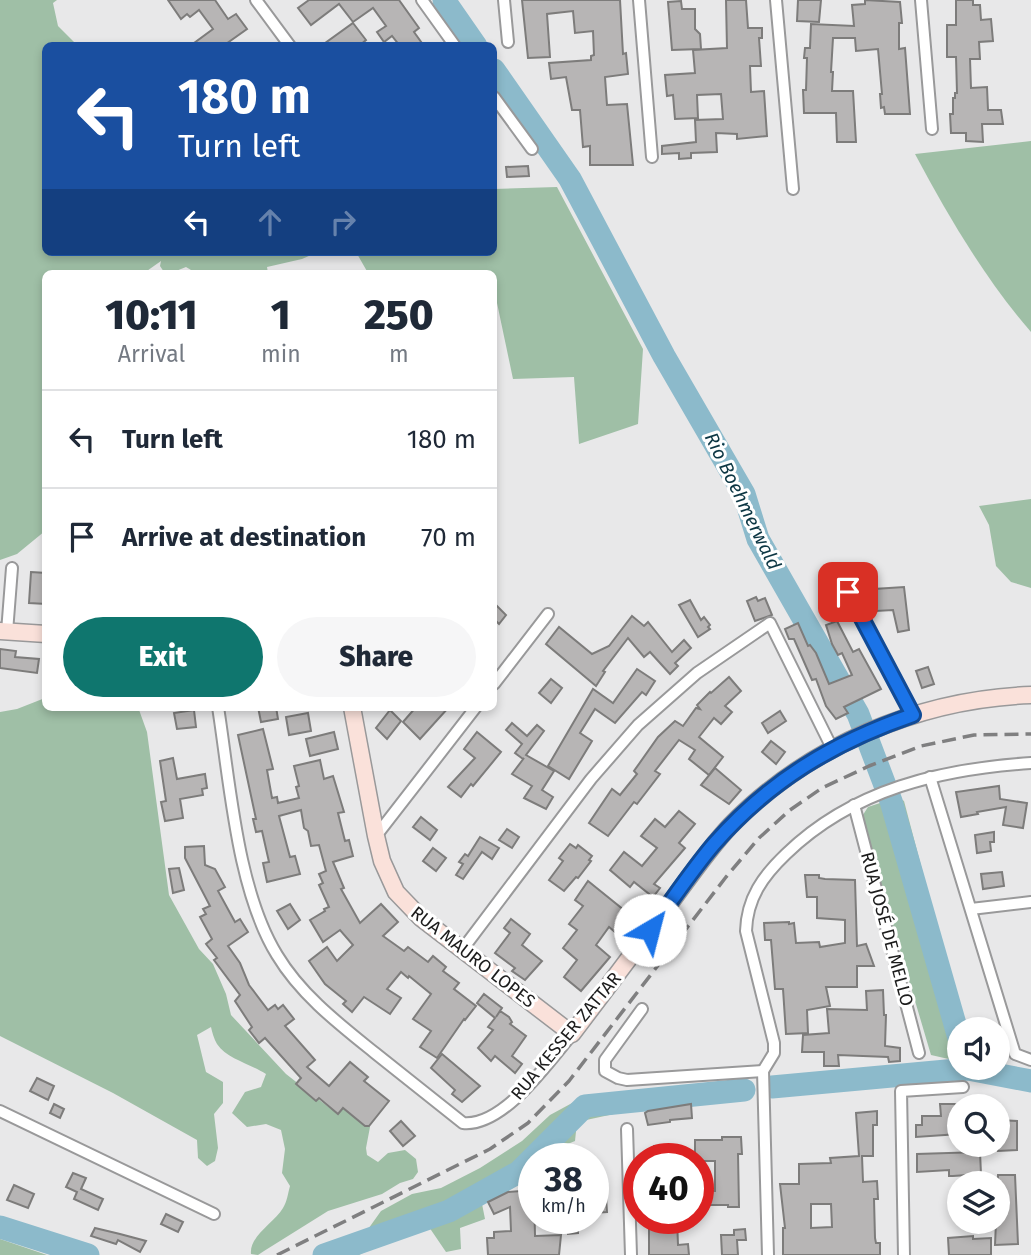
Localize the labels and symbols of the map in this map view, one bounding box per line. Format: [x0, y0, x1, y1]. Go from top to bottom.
water label: Rio Boehmerwald [700, 429, 786, 573]
pin [818, 562, 878, 622]
street label: RUA JOSÉ DE MELLO [856, 849, 919, 1009]
position arrow [613, 893, 687, 967]
street label: RUA MAURO LOPES [406, 902, 540, 1013]
street label: RUA KESSER ZATTAR [506, 968, 626, 1104]
speed limit sign: 40 [623, 1143, 714, 1234]

